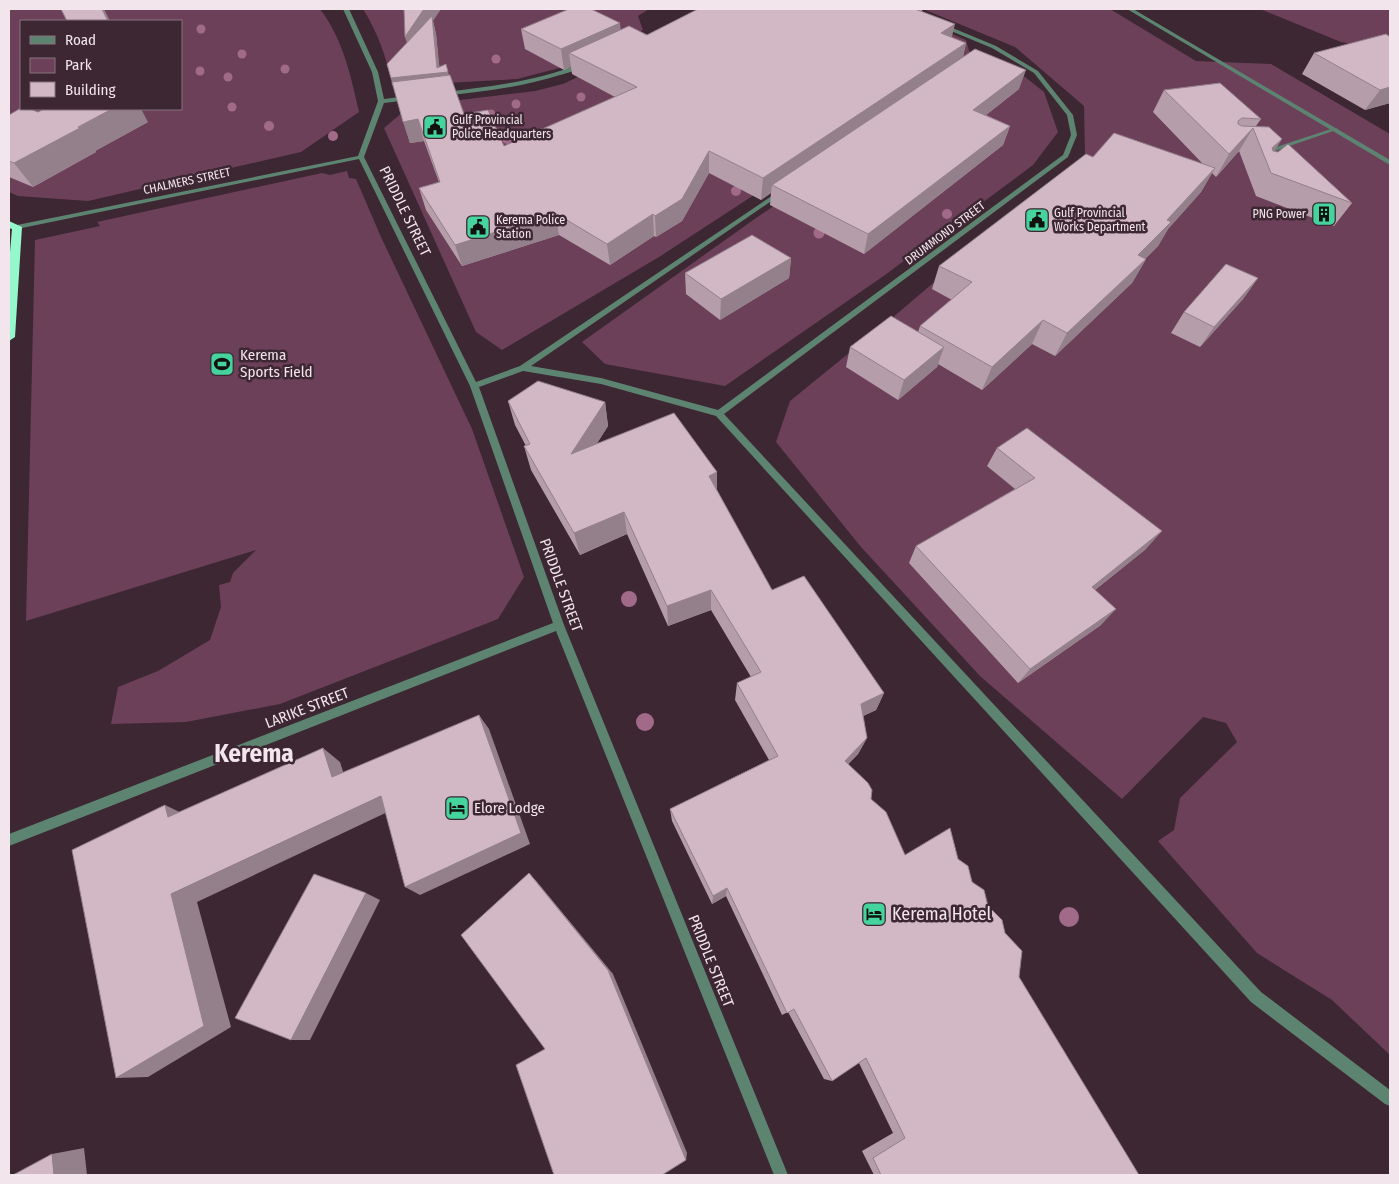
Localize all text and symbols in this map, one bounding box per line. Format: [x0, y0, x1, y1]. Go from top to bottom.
legend [20, 20, 182, 110]
text: Road [65, 31, 96, 49]
text: Park [65, 56, 92, 74]
text: Building [65, 81, 116, 99]
place label: Gulf Provincial Police Headquarters [452, 113, 551, 141]
public building icon: Gulf Provincial Police Headquarters [422, 114, 448, 140]
street label: PRIDDLE STREET [375, 163, 435, 259]
street label: CHALMERS STREET [142, 165, 232, 197]
street label: DRUMMOND STREET [902, 198, 988, 268]
building icon: PNG Power [1311, 201, 1337, 227]
place label: Gulf Provincial Works Department [1054, 206, 1145, 234]
public building icon: Gulf Provincial Works Department [1024, 207, 1050, 233]
place label: PNG Power [1253, 207, 1307, 221]
place label: Kerema Police Station [496, 213, 565, 241]
public building icon: Kerema Police Station [465, 214, 491, 240]
place label: Kerema Sports Field [240, 346, 313, 381]
sports icon: Kerema Sports Field [209, 351, 235, 377]
street label: PRIDDLE STREET [536, 536, 586, 634]
street label: LARIKE STREET [263, 684, 352, 732]
district label: Kerema [214, 739, 294, 769]
hotel icon: Elore Lodge [444, 795, 470, 821]
place label: Elore Lodge [474, 799, 545, 817]
hotel icon: Kerema Hotel [861, 901, 887, 927]
place label: Kerema Hotel [892, 903, 992, 925]
street label: PRIDDLE STREET [684, 912, 738, 1010]

